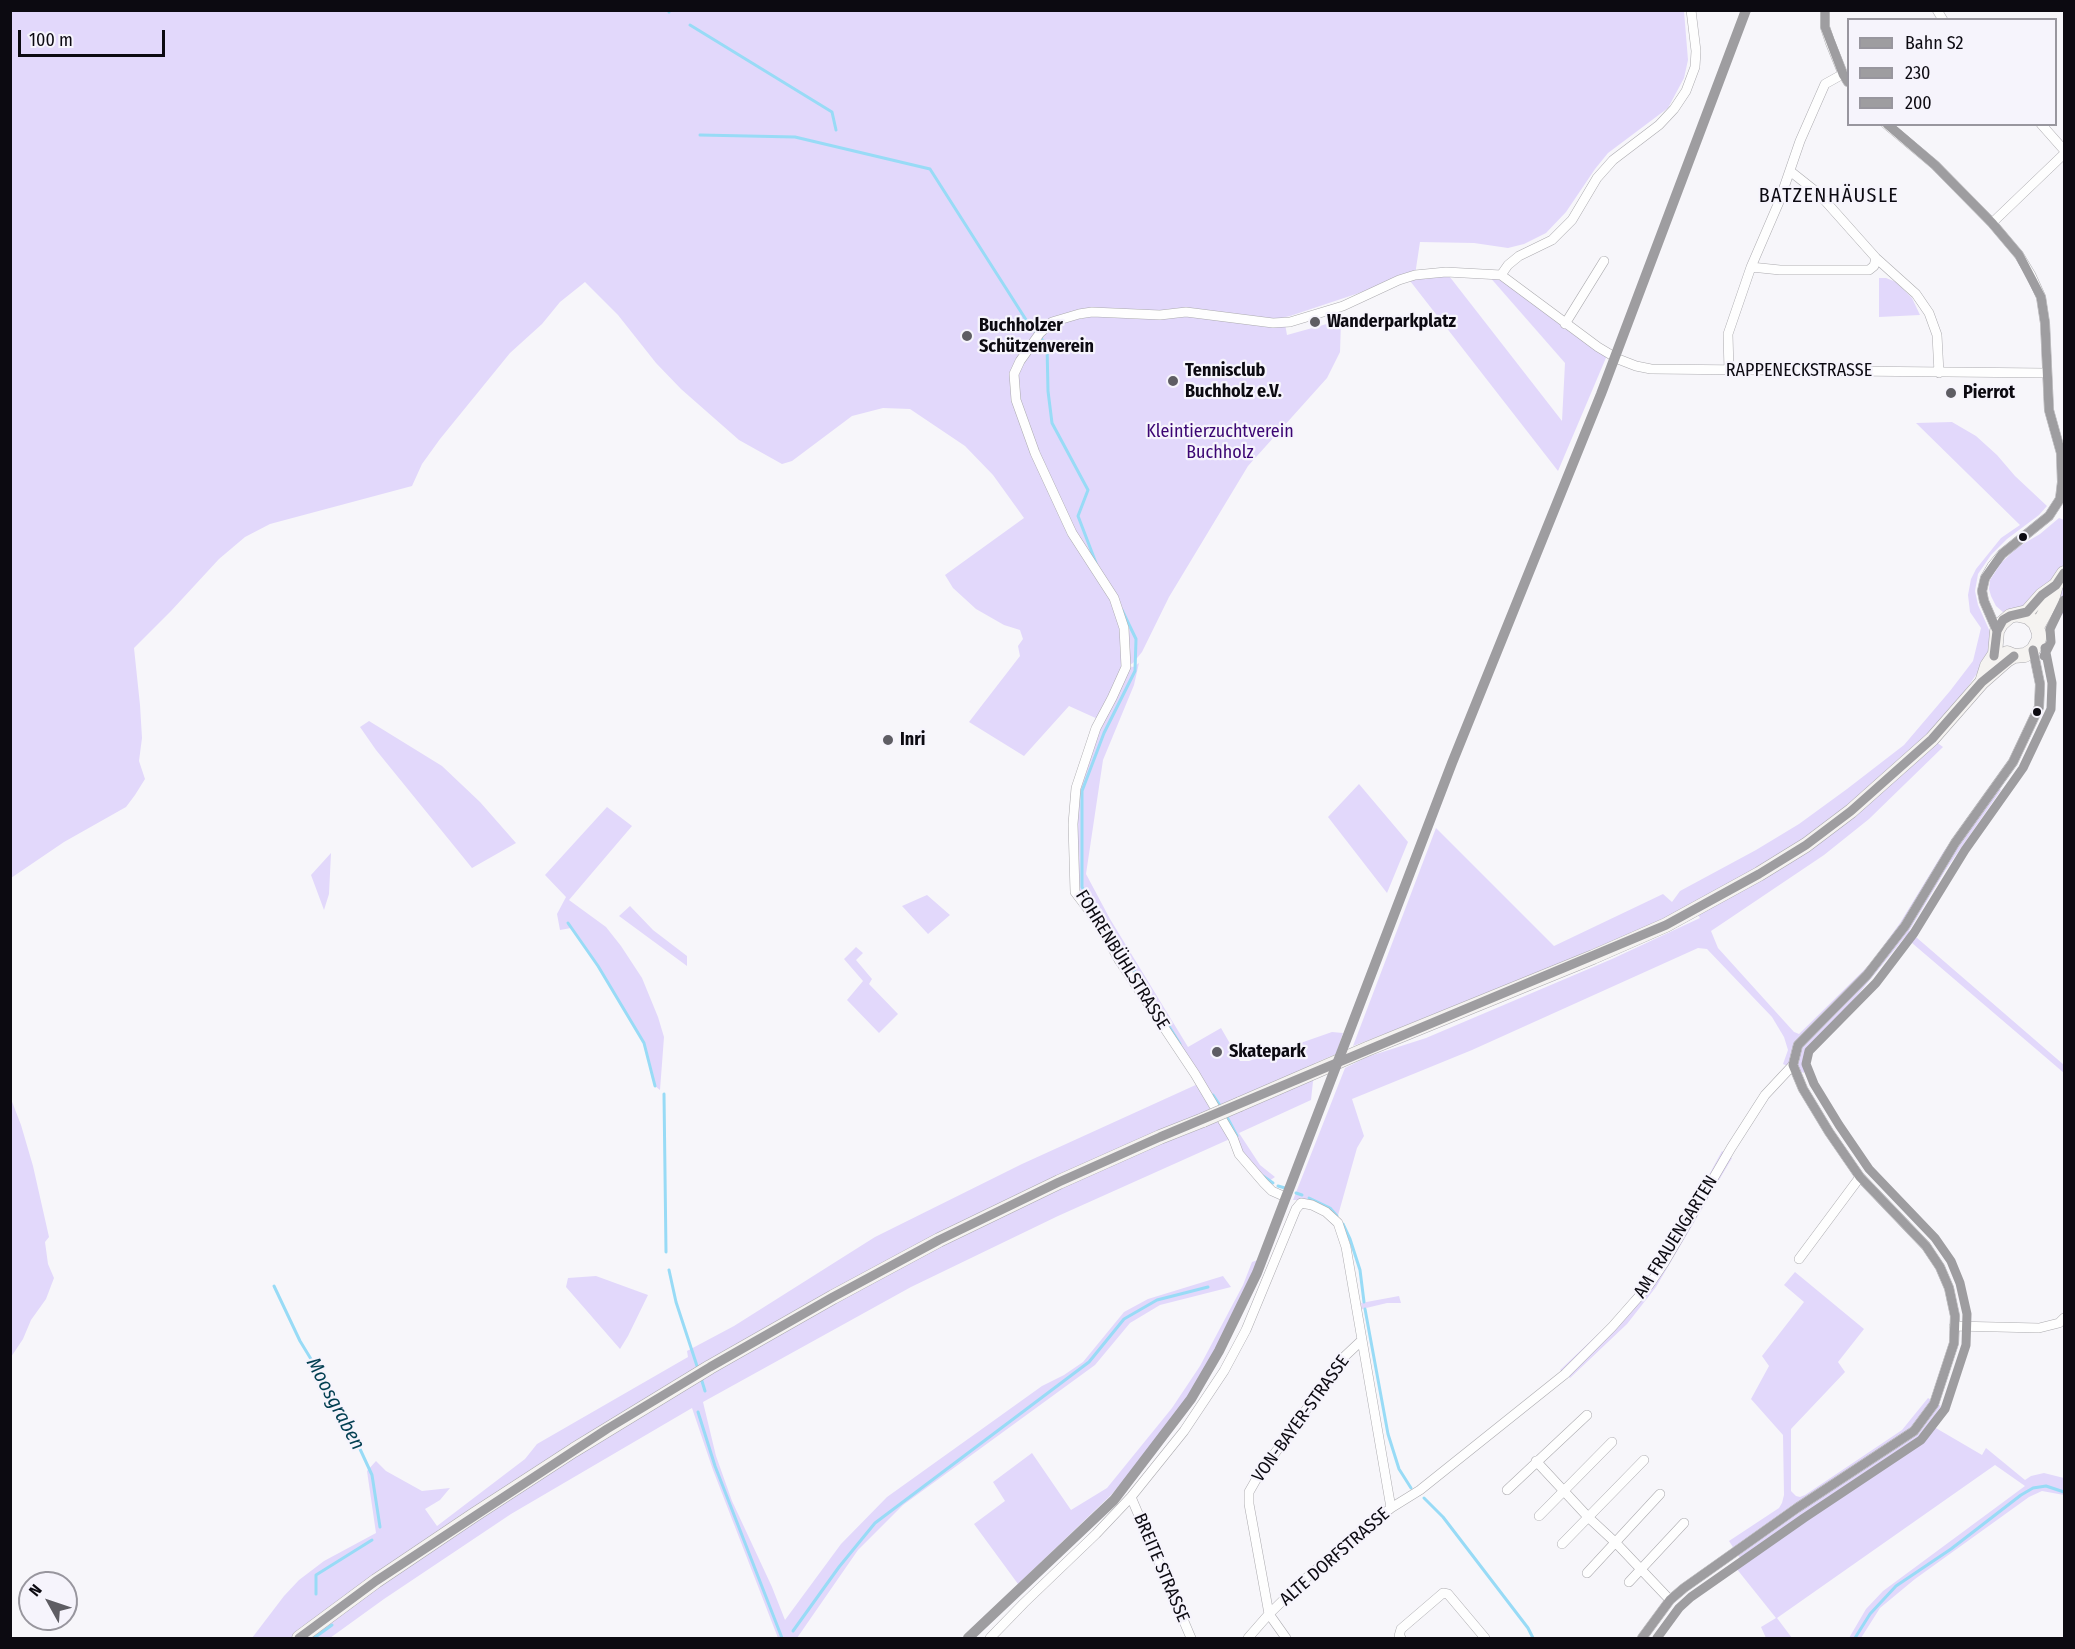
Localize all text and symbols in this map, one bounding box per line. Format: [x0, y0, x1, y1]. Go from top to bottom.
scale bar [21, 18, 168, 56]
legend [1847, 18, 2057, 126]
text: 100 m [29, 29, 73, 51]
text: Bahn S2 [1905, 32, 1964, 54]
text: 230 [1905, 62, 1930, 84]
text: 200 [1905, 92, 1932, 114]
district label: BATZENHÄUSLE [1759, 184, 1899, 208]
place label: Wanderparkplatz [1327, 311, 1456, 333]
place label: Buchholzer Schützenverein [979, 315, 1094, 358]
marker: Wanderparkplatz [1308, 315, 1322, 329]
marker: Buchholzer Schützenverein [960, 329, 974, 343]
place label: Tennisclub Buchholz e.V. [1185, 360, 1282, 403]
street label: RAPPENECKSTRASSE [1726, 360, 1872, 382]
marker: Tennisclub Buchholz e.V. [1166, 374, 1180, 388]
place label: Pierrot [1963, 382, 2015, 404]
marker: Pierrot [1944, 386, 1958, 400]
park label: Kleintierzuchtverein Buchholz [1146, 421, 1294, 464]
unlabelled marker [2017, 531, 2029, 543]
unlabelled marker [2031, 706, 2043, 718]
place label: Inri [900, 729, 926, 751]
marker: Inri [881, 733, 895, 747]
street label: FOHRENBÜHLSTRASSE [1070, 886, 1174, 1034]
place label: Skatepark [1229, 1041, 1306, 1063]
marker: Skatepark [1210, 1045, 1224, 1059]
street label: AM FRAUENGARTEN [1630, 1172, 1722, 1302]
street label: VON-BAYER-STRASSE [1248, 1351, 1354, 1487]
water label: Moosgraben [301, 1354, 369, 1454]
street label: ALTE DORFSTRASSE [1276, 1503, 1394, 1611]
street label: BREITE STRASSE [1128, 1510, 1194, 1626]
north arrow [18, 1571, 78, 1631]
text: N [25, 1581, 46, 1600]

